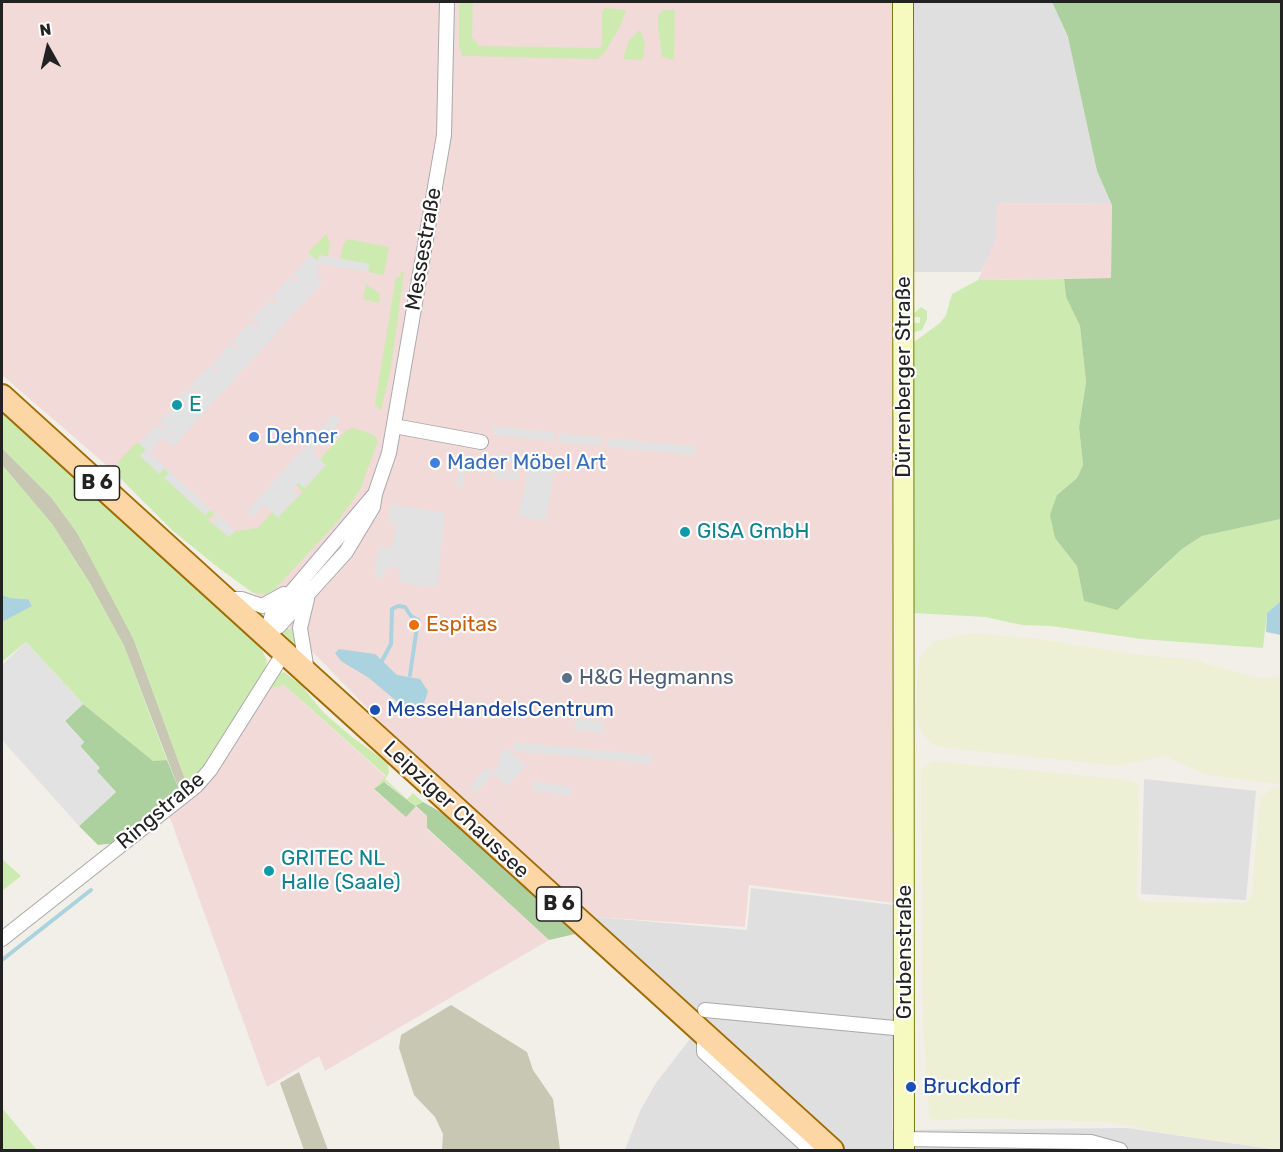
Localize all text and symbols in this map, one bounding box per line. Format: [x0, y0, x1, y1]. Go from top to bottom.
north arrow [18, 18, 78, 78]
text: N [38, 19, 52, 40]
street label: Messestraße [401, 186, 447, 312]
street label: Dürrenberger Straße [891, 276, 917, 478]
place label: E [189, 392, 202, 418]
marker: E [170, 398, 184, 412]
place label: Dehner [266, 424, 337, 450]
marker: Dehner [247, 430, 261, 444]
place label: Mader Möbel Art [447, 450, 606, 476]
marker: Mader Möbel Art [428, 456, 442, 470]
road number: B 6 [74, 466, 120, 500]
place label: GISA GmbH [697, 519, 810, 545]
marker: GISA GmbH [678, 525, 692, 539]
place label: Espitas [426, 612, 498, 638]
marker: Espitas [407, 618, 421, 632]
place label: H&G Hegmanns [579, 665, 734, 691]
marker: H&G Hegmanns [560, 671, 574, 685]
place label: MesseHandelsCentrum [387, 697, 614, 723]
marker: MesseHandelsCentrum [368, 703, 382, 717]
street label: Leipziger Chaussee [378, 736, 534, 884]
street label: Ringstraße [112, 767, 210, 855]
place label: GRITEC NL Halle (Saale) [281, 846, 401, 896]
marker: GRITEC NL Halle (Saale) [262, 864, 276, 878]
street label: Grubenstraße [892, 885, 918, 1019]
road number: B 6 [536, 887, 582, 921]
place label: Bruckdorf [923, 1074, 1020, 1100]
marker: Bruckdorf [904, 1080, 918, 1094]

